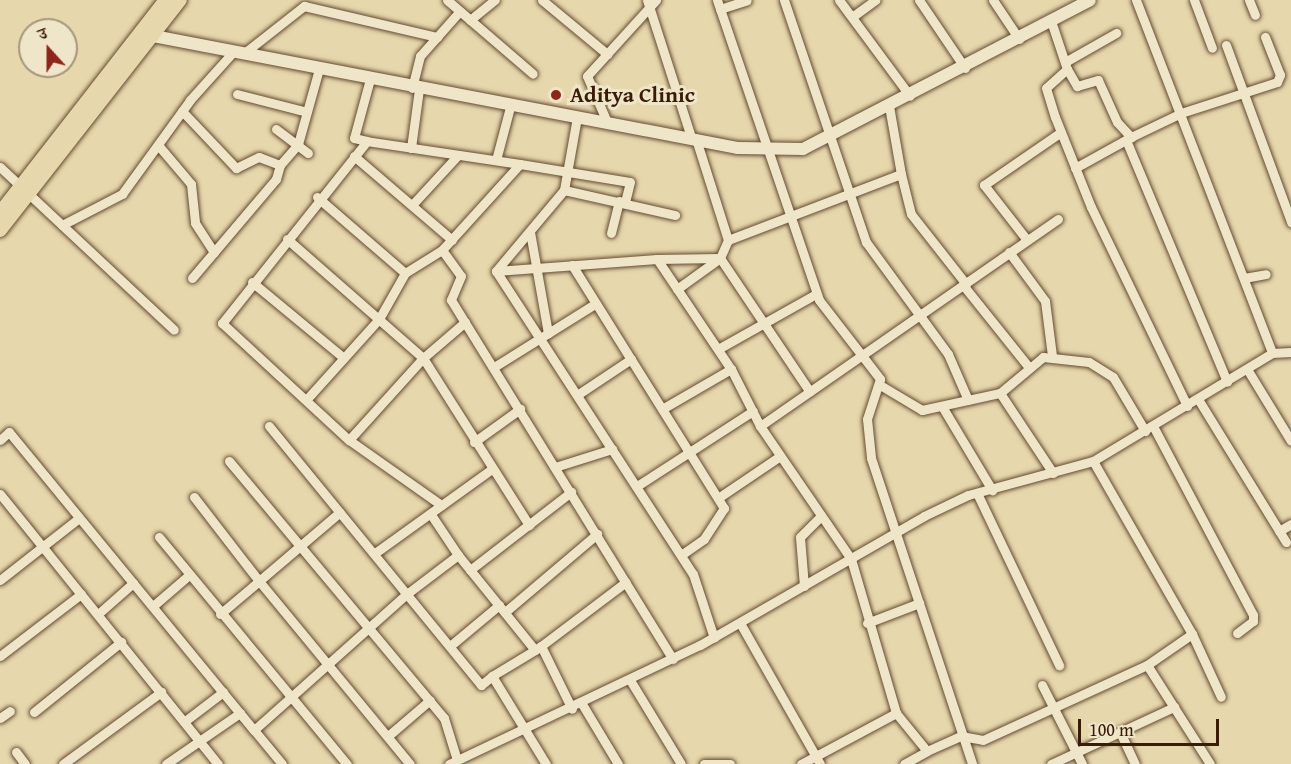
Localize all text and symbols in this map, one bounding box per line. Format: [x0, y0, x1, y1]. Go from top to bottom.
north arrow [18, 18, 78, 78]
text: उ [34, 20, 50, 46]
place label: Aditya Clinic [570, 82, 695, 108]
marker: Aditya Clinic [547, 86, 565, 104]
scale bar [1081, 707, 1222, 745]
text: 100 m [1089, 716, 1134, 743]

